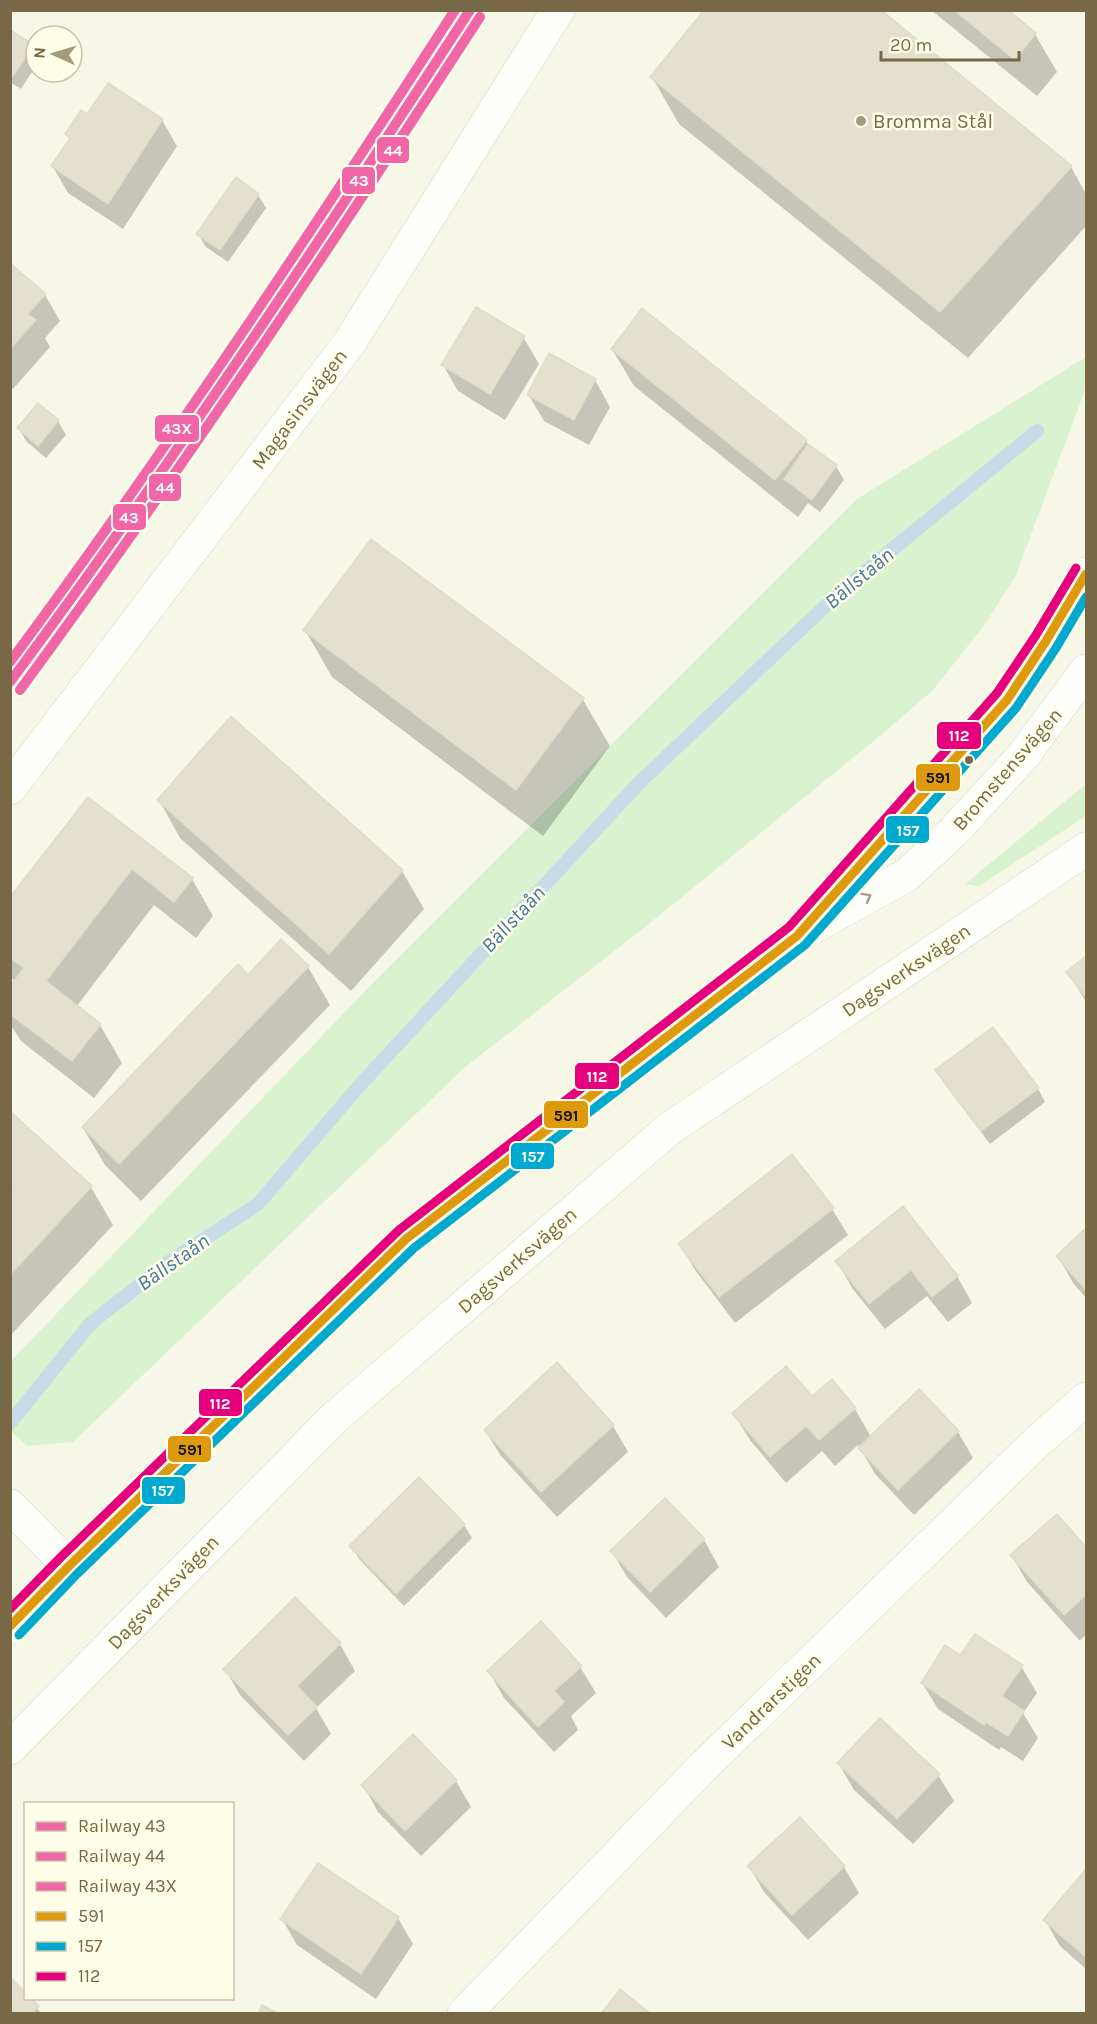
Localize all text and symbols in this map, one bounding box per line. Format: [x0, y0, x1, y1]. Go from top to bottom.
north arrow [24, 24, 84, 84]
scale bar [881, 24, 1019, 62]
text: 20 m [890, 34, 932, 56]
text: N [30, 47, 49, 59]
place label: Bromma Stål [873, 110, 993, 133]
marker: Bromma Stål [854, 114, 868, 128]
line badge: 44 [376, 136, 410, 164]
text: 44 [383, 141, 403, 160]
line badge: 43 [341, 166, 376, 195]
text: 43 [349, 171, 369, 190]
street label: Magasinsvägen [247, 345, 352, 474]
line badge: 43X [154, 414, 200, 443]
text: 43X [162, 419, 192, 438]
line badge: 44 [148, 473, 182, 502]
text: 44 [155, 478, 175, 497]
line badge: 43 [112, 503, 147, 531]
text: 43 [119, 508, 139, 527]
water label: Bällstaån [820, 542, 898, 614]
street label: Bromstensvägen [948, 703, 1067, 835]
line badge: 112 [936, 721, 982, 750]
text: 112 [948, 726, 970, 745]
unlabelled marker [963, 754, 975, 766]
line badge: 591 [915, 763, 961, 792]
text: 591 [926, 768, 950, 787]
line badge: 157 [885, 815, 930, 844]
text: 157 [897, 821, 920, 840]
water label: Bällstaån [476, 881, 550, 957]
one-way arrow [861, 893, 871, 904]
street label: Dagsverksvägen [838, 919, 975, 1022]
line badge: 112 [574, 1062, 620, 1090]
text: 112 [586, 1067, 608, 1086]
line badge: 591 [543, 1100, 589, 1129]
text: 591 [554, 1106, 578, 1125]
line badge: 157 [510, 1142, 555, 1170]
text: 157 [522, 1147, 545, 1166]
street label: Dagsverksvägen [453, 1202, 581, 1318]
water label: Bällstaån [132, 1229, 214, 1295]
line badge: 112 [198, 1388, 243, 1417]
text: 112 [209, 1394, 231, 1413]
line badge: 591 [167, 1435, 212, 1463]
text: 591 [178, 1440, 202, 1459]
line badge: 157 [141, 1476, 186, 1505]
text: 157 [152, 1481, 175, 1500]
street label: Dagsverksvägen [103, 1530, 224, 1654]
street label: Vandrarstigen [717, 1648, 826, 1754]
legend [24, 1802, 234, 2000]
text: Railway 43 [78, 1815, 166, 1837]
text: Railway 44 [78, 1845, 165, 1867]
text: Railway 43X [78, 1875, 177, 1897]
text: 591 [78, 1905, 105, 1927]
text: 157 [78, 1935, 103, 1957]
text: 112 [78, 1965, 100, 1987]

